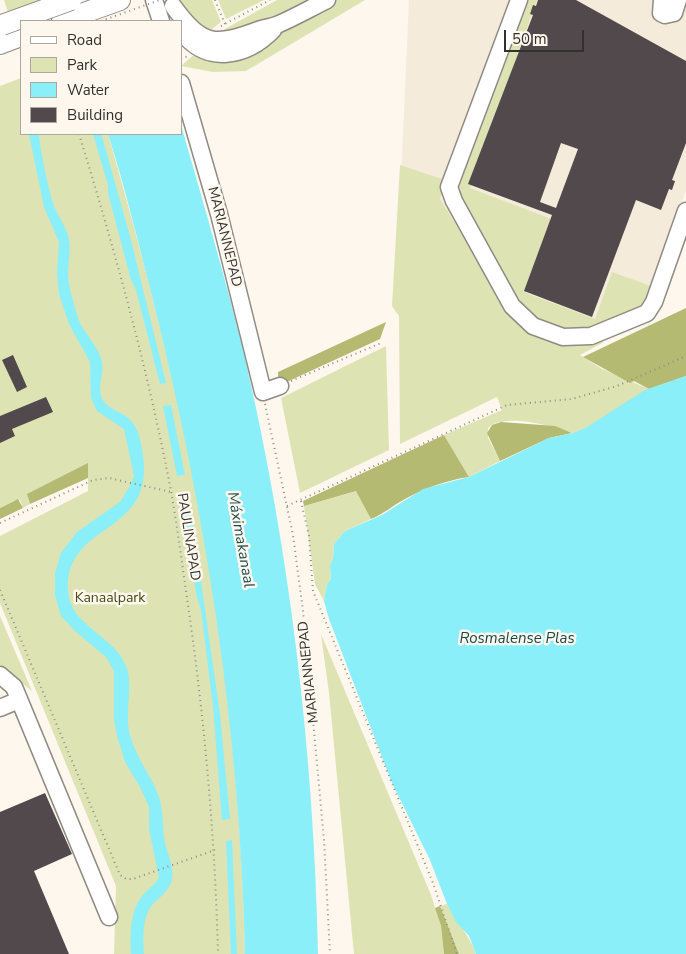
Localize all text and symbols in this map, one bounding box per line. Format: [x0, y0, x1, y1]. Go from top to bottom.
legend [20, 20, 182, 135]
scale bar [506, 20, 586, 52]
text: 50 m [512, 29, 547, 49]
text: Road [67, 30, 102, 50]
text: Park [67, 55, 97, 75]
text: Water [67, 80, 109, 100]
text: Building [67, 105, 123, 125]
street label: MARIANNEPAD [203, 185, 245, 289]
water label: Máximakanaal [223, 491, 257, 589]
street label: PAULINAPAD [173, 492, 203, 582]
park label: Kanaalpark [75, 591, 145, 607]
street label: MARIANNEPAD [295, 620, 323, 724]
water label: Rosmalense Plas [459, 630, 575, 648]

